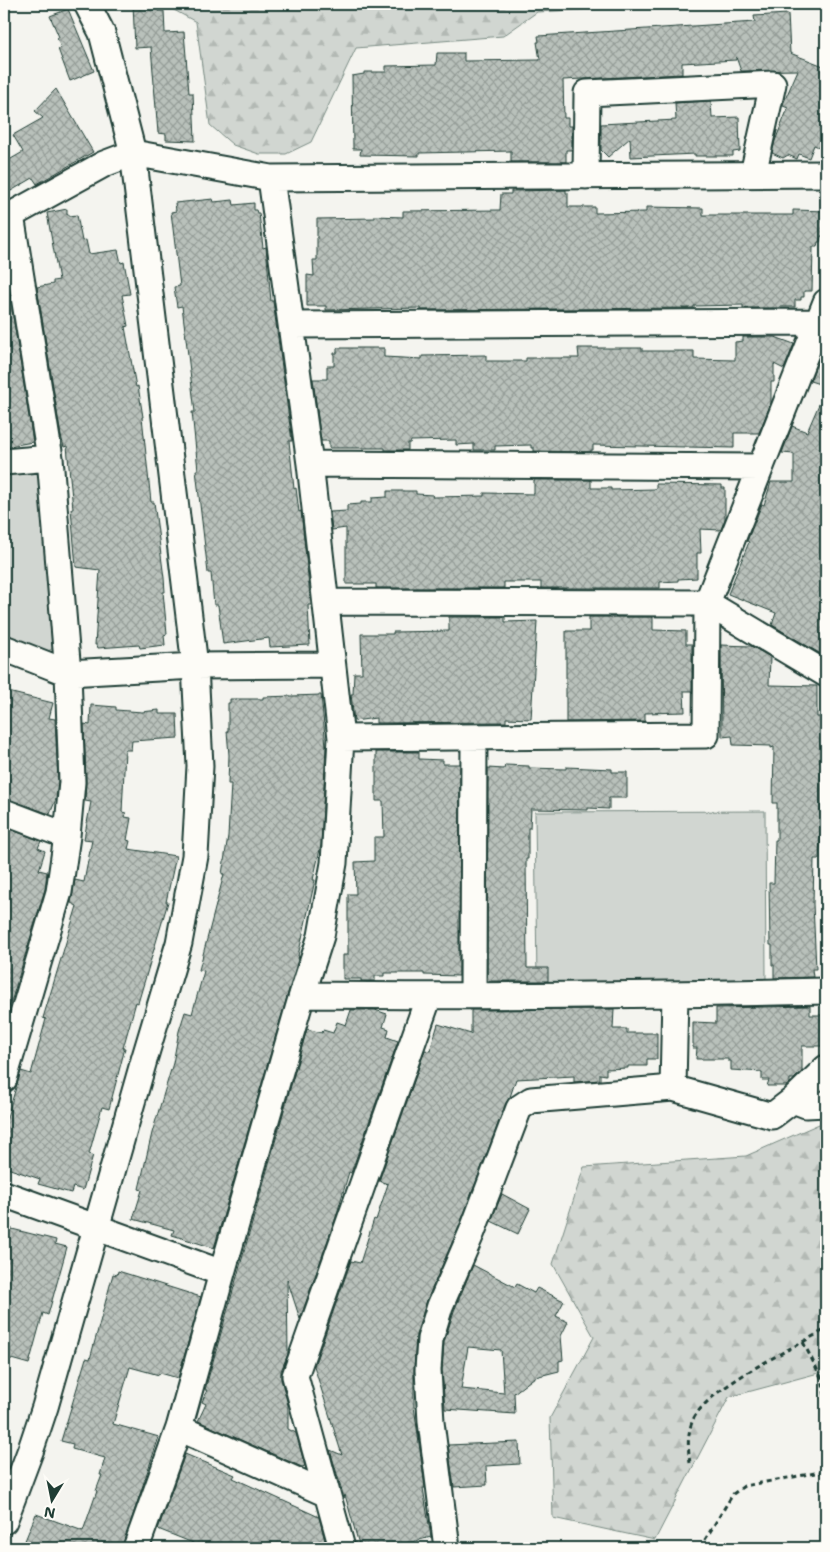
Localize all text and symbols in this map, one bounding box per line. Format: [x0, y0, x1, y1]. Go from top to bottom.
north arrow [28, 1474, 78, 1524]
text: N [43, 1503, 57, 1523]

